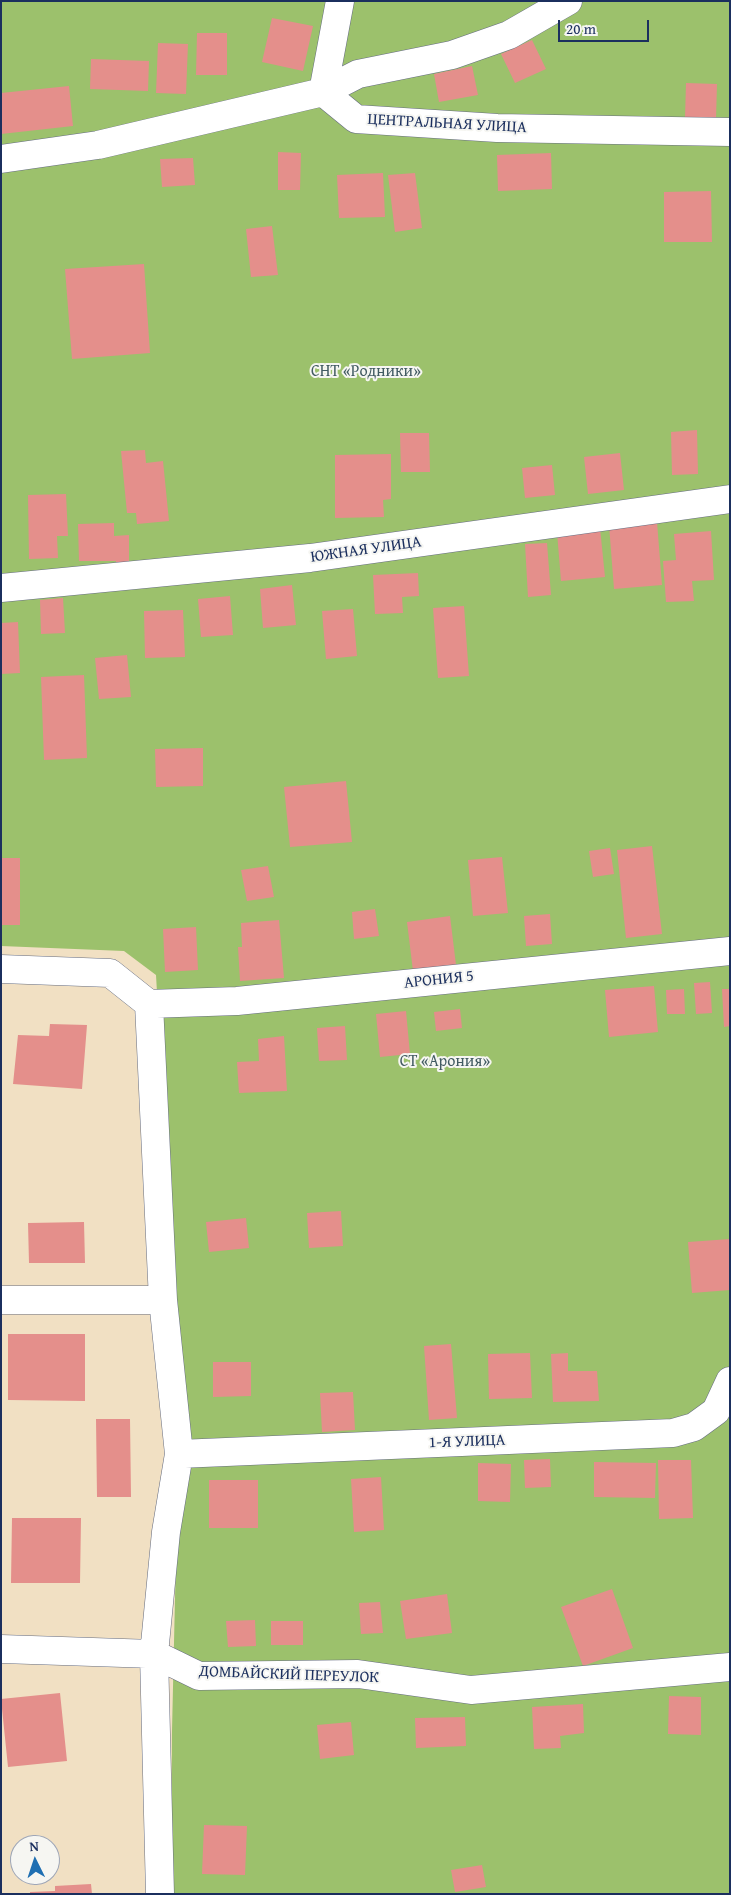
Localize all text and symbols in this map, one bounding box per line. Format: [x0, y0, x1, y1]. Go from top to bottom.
scale bar [561, 10, 652, 42]
text: 20 m [566, 18, 596, 39]
street label: ЦЕНТРАЛЬНАЯ УЛИЦА [367, 110, 527, 138]
park label: СНТ «Родники» [311, 362, 421, 382]
street label: ЮЖНАЯ УЛИЦА [309, 533, 423, 567]
street label: АРОНИЯ 5 [403, 967, 475, 993]
park label: СТ «Арония» [400, 1052, 490, 1072]
street label: 1-Я УЛИЦА [428, 1431, 506, 1453]
street label: ДОМБАЙСКИЙ ПЕРЕУЛОК [199, 1662, 379, 1688]
north arrow [10, 1835, 60, 1885]
text: N [29, 1836, 39, 1856]

